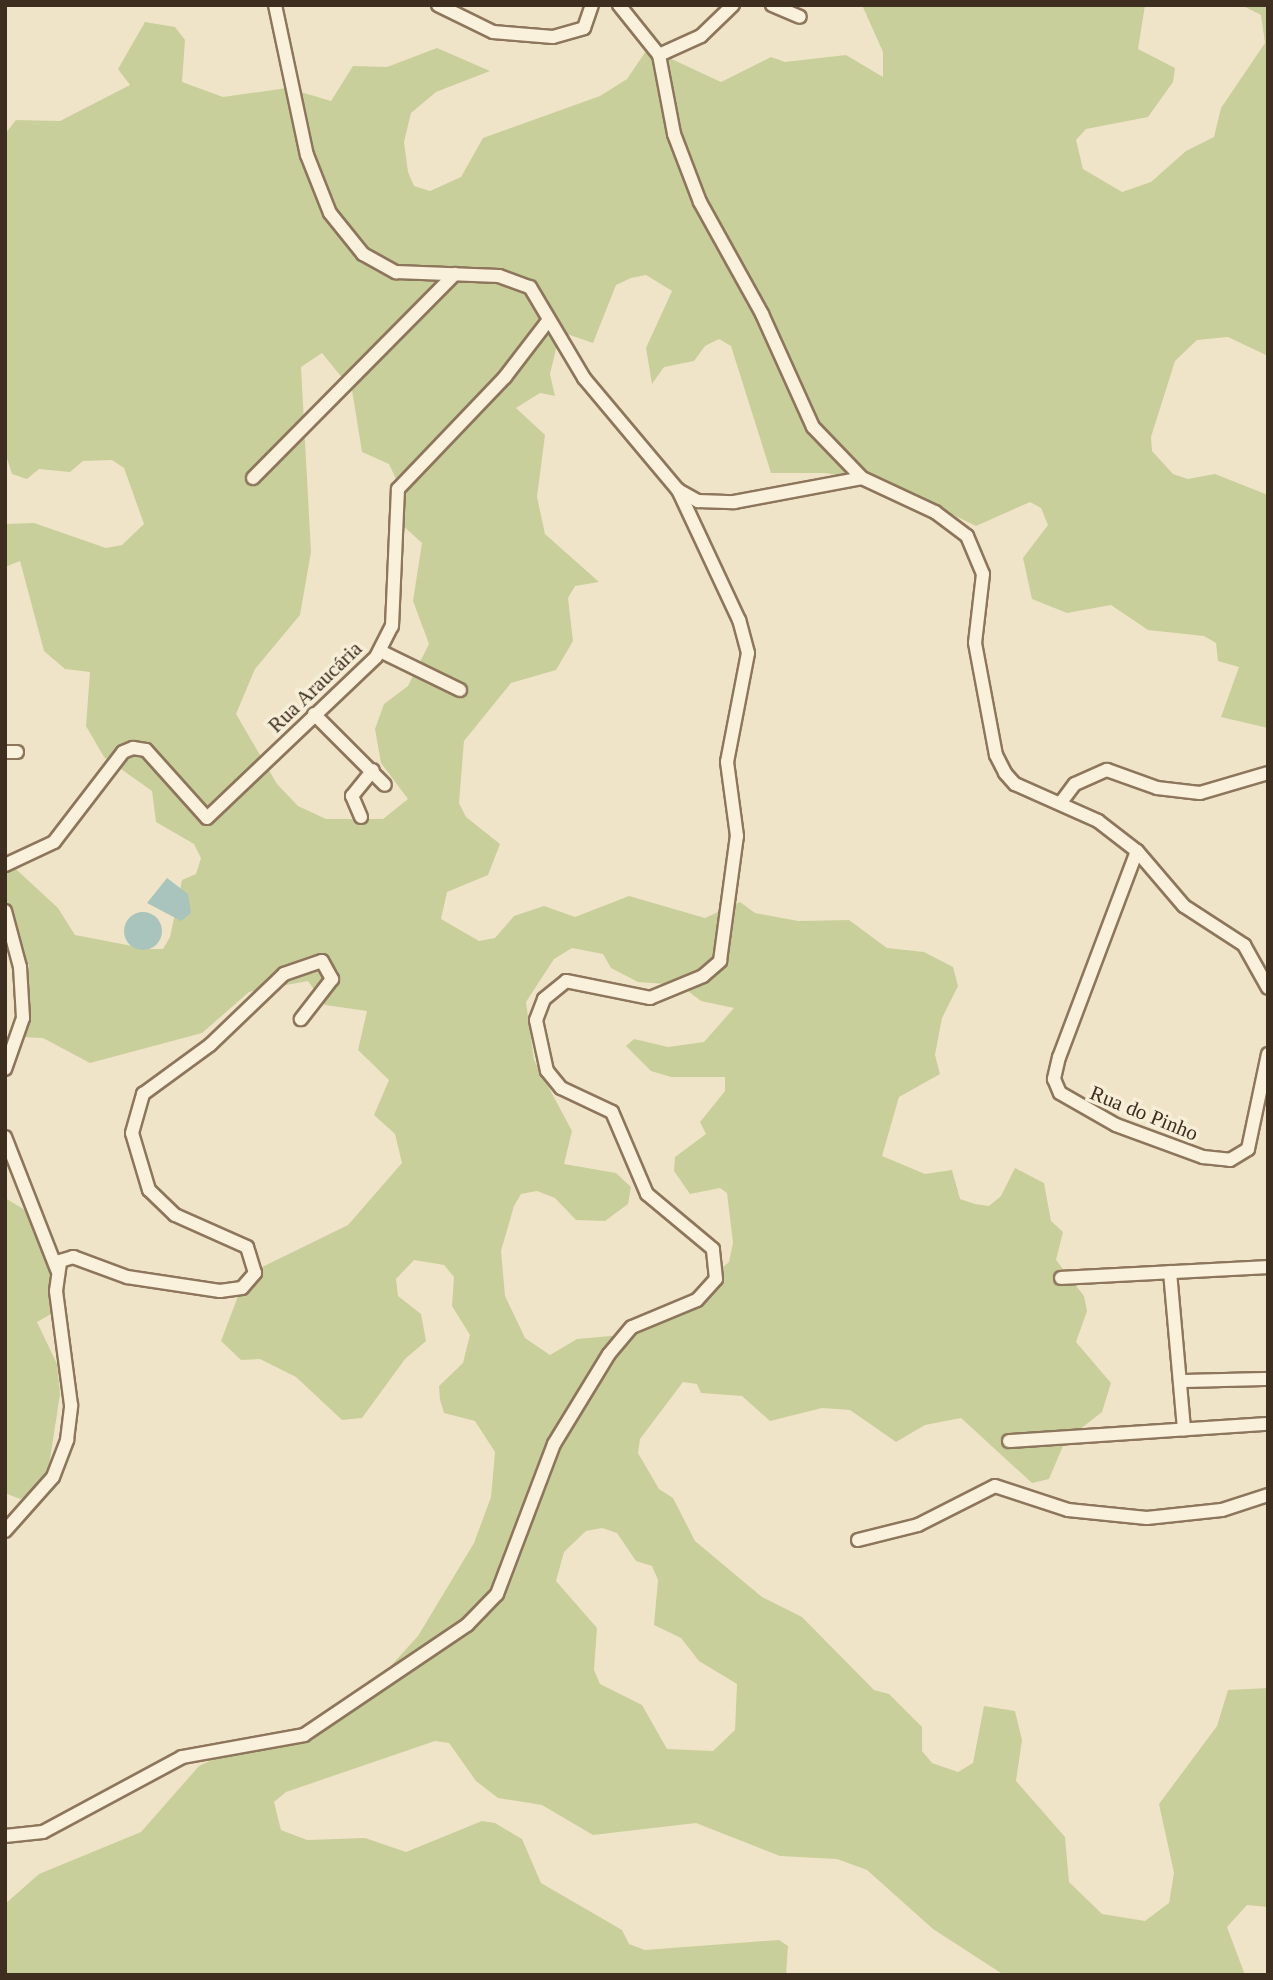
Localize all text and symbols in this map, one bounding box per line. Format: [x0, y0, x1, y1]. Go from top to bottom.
street label: Rua Araucária [262, 636, 368, 738]
street label: Rua do Pinho [1086, 1080, 1202, 1146]

